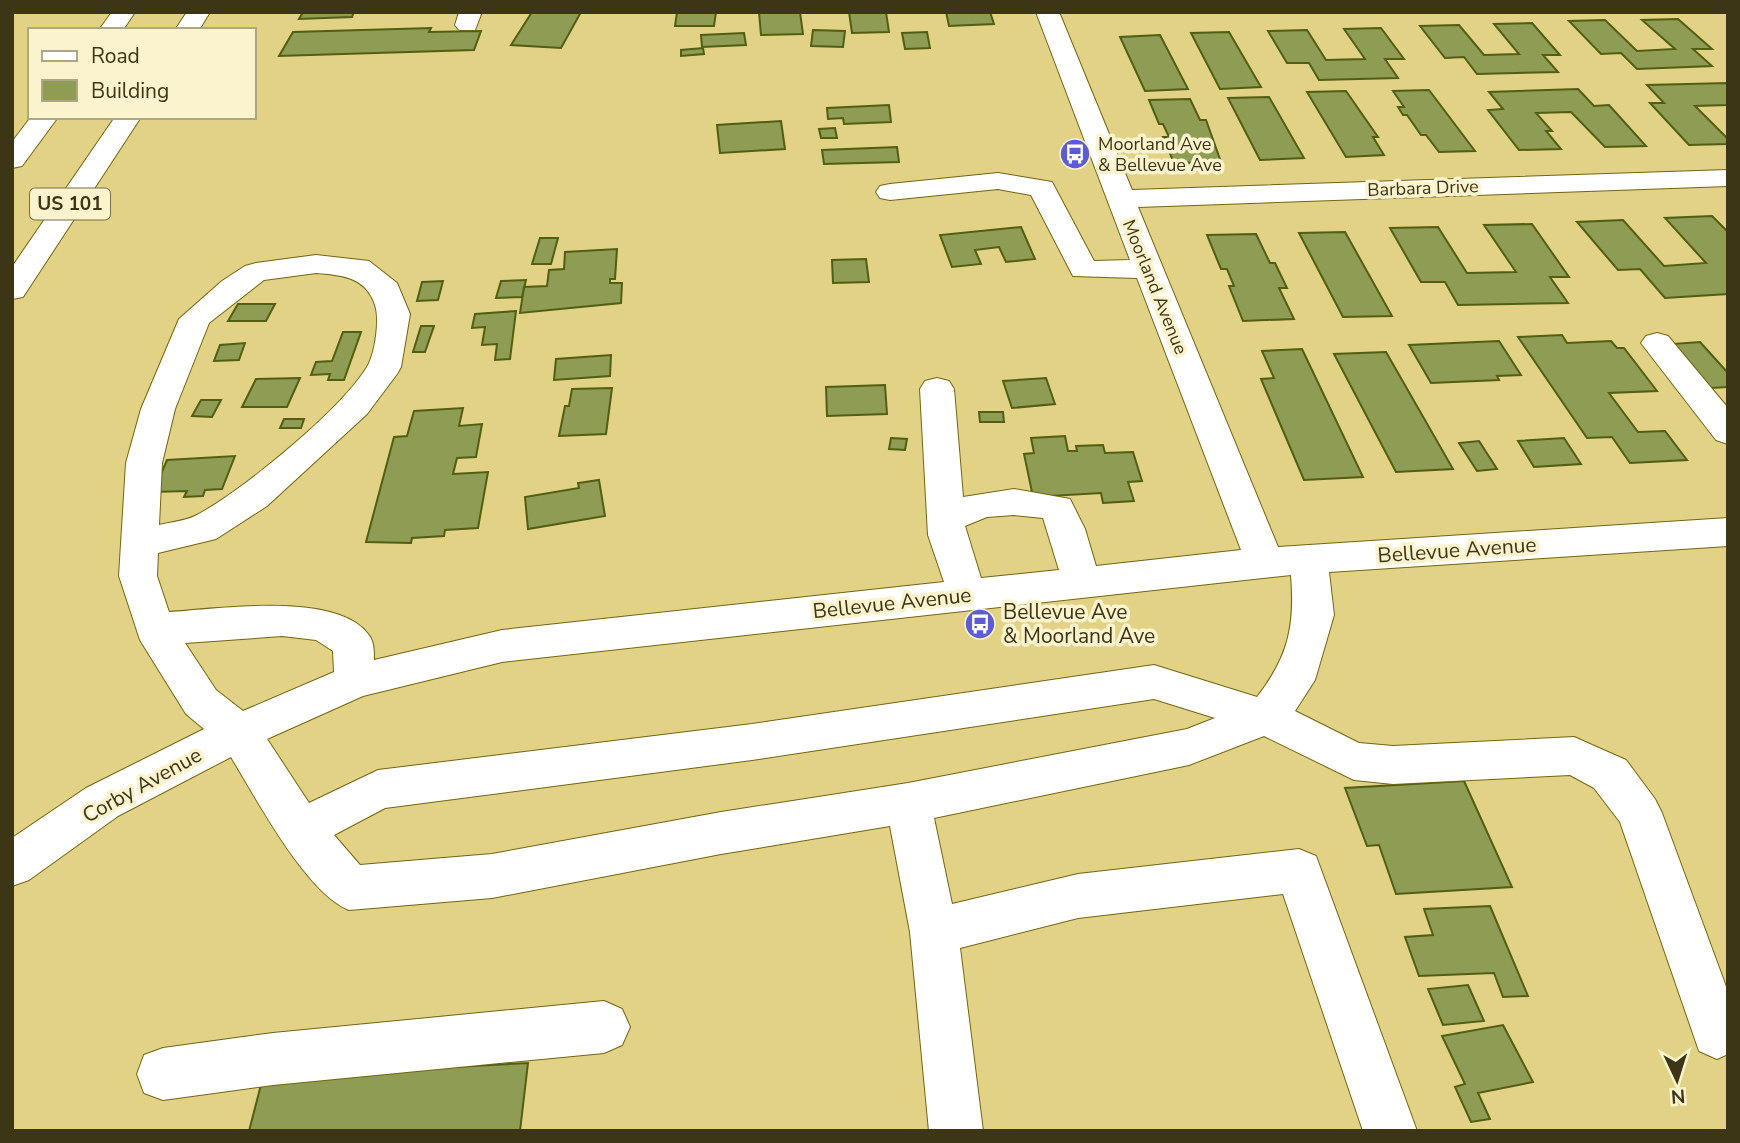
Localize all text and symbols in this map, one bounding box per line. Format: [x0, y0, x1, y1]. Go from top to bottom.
legend [28, 28, 256, 119]
text: Road [91, 42, 140, 70]
text: Building [91, 77, 169, 105]
place label: Moorland Ave & Bellevue Ave [1098, 132, 1222, 177]
bus stop icon: Moorland Ave & Bellevue Ave [1058, 137, 1092, 171]
street label: Barbara Drive [1367, 174, 1479, 202]
road number: US 101 [30, 188, 110, 220]
street label: Moorland Avenue [1117, 216, 1193, 358]
street label: Bellevue Avenue [1377, 530, 1537, 570]
street label: Bellevue Avenue [811, 581, 973, 625]
place label: Bellevue Ave & Moorland Ave [1003, 598, 1155, 650]
bus stop icon: Bellevue Ave & Moorland Ave [963, 607, 997, 641]
street label: Corby Avenue [77, 741, 207, 829]
north arrow [1642, 1045, 1712, 1115]
text: N [1670, 1082, 1686, 1109]

